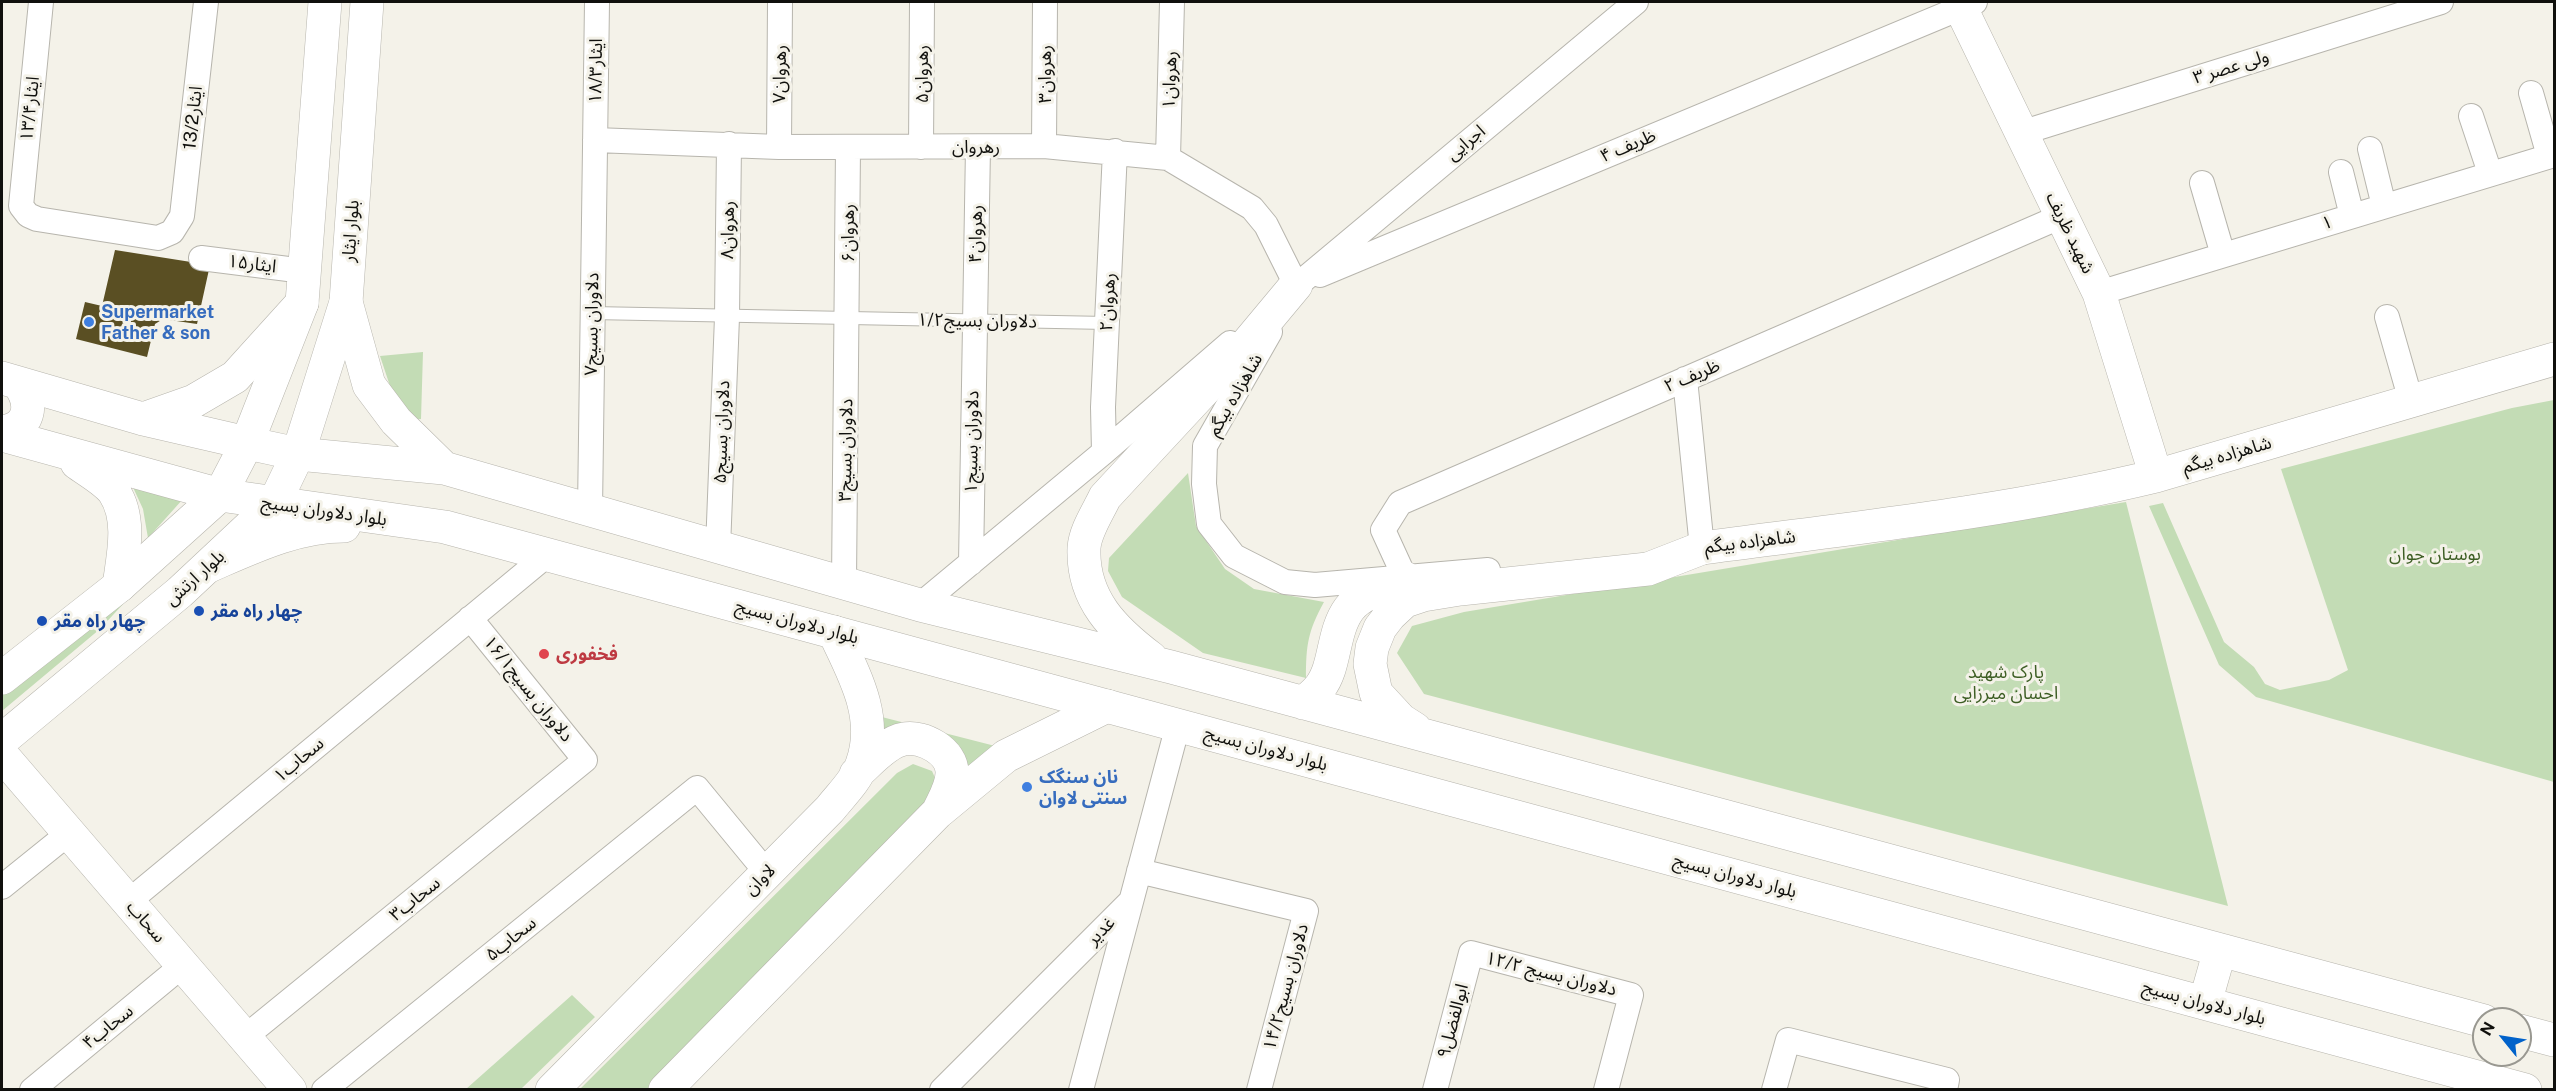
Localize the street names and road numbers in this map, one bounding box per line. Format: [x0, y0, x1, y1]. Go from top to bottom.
street label: ایثار۱۸/۳ [585, 38, 607, 104]
street label: رهروان۷ [769, 45, 791, 103]
street label: رهروان۵ [911, 45, 933, 103]
street label: رهروان۳ [1034, 45, 1056, 103]
street label: ولی عصر ۳ [2190, 45, 2272, 89]
street label: رهروان۱ [1158, 50, 1182, 110]
street label: ایثار۱۳/۴ [16, 75, 44, 143]
street label: ایثار13/2 [179, 85, 207, 151]
street label: اجرایی [1442, 120, 1490, 166]
street label: ظریف ۴ [1597, 125, 1659, 167]
street label: رهروان [952, 136, 1000, 158]
street label: شهید ظریف [2041, 189, 2099, 277]
street label: بلوار ایثار [338, 199, 364, 263]
street label: رهروان۸ [717, 201, 739, 259]
street label: رهروان۶ [837, 204, 859, 262]
street label: رهروان۴ [965, 205, 987, 263]
street label: ۱ [2319, 211, 2335, 235]
street label: ایثار۱۵ [226, 250, 278, 278]
street label: دلاوران بسیج۷ [580, 272, 604, 376]
street label: رهروان۲ [1096, 272, 1120, 332]
street label: دلاوران بسیج۱/۲ [917, 309, 1037, 333]
street label: شاهزاده بیگم [1203, 350, 1267, 440]
street label: ظریف ۲ [1661, 355, 1723, 397]
street label: دلاوران بسیج۵ [709, 380, 735, 484]
street label: دلاوران بسیج۱ [960, 390, 984, 494]
street label: دلاوران بسیج۳ [834, 398, 858, 502]
street label: شاهزاده بیگم [2180, 432, 2274, 478]
street label: بلوار دلاوران بسیج [260, 491, 388, 531]
street label: شاهزاده بیگم [1703, 526, 1797, 558]
street label: بلوار ارتش [161, 546, 229, 610]
street label: بلوار دلاوران بسیج [733, 595, 861, 649]
street label: دلاوران بسیج۱۶/۱ [479, 632, 577, 746]
street label: بلوار دلاوران بسیج [1202, 722, 1330, 776]
street label: ۱سحاب [269, 733, 329, 787]
street label: بلوار دلاوران بسیج [1671, 849, 1799, 903]
street label: لاوان [740, 860, 780, 900]
street label: ۳سحاب [385, 872, 445, 926]
street label: سحاب [122, 897, 170, 947]
street label: ۵سحاب [481, 912, 541, 966]
street label: غدیر [1082, 912, 1120, 950]
street label: ۱۴/۲دلاوران بسیج [1259, 921, 1313, 1053]
street label: دلاوران بسیج ۱۲/۲ [1483, 947, 1619, 1001]
street label: بلوار دلاوران بسیج [2140, 976, 2268, 1030]
street label: ابوالفضل۹ [1433, 981, 1473, 1061]
street label: ۴سحاب [78, 1000, 138, 1054]

